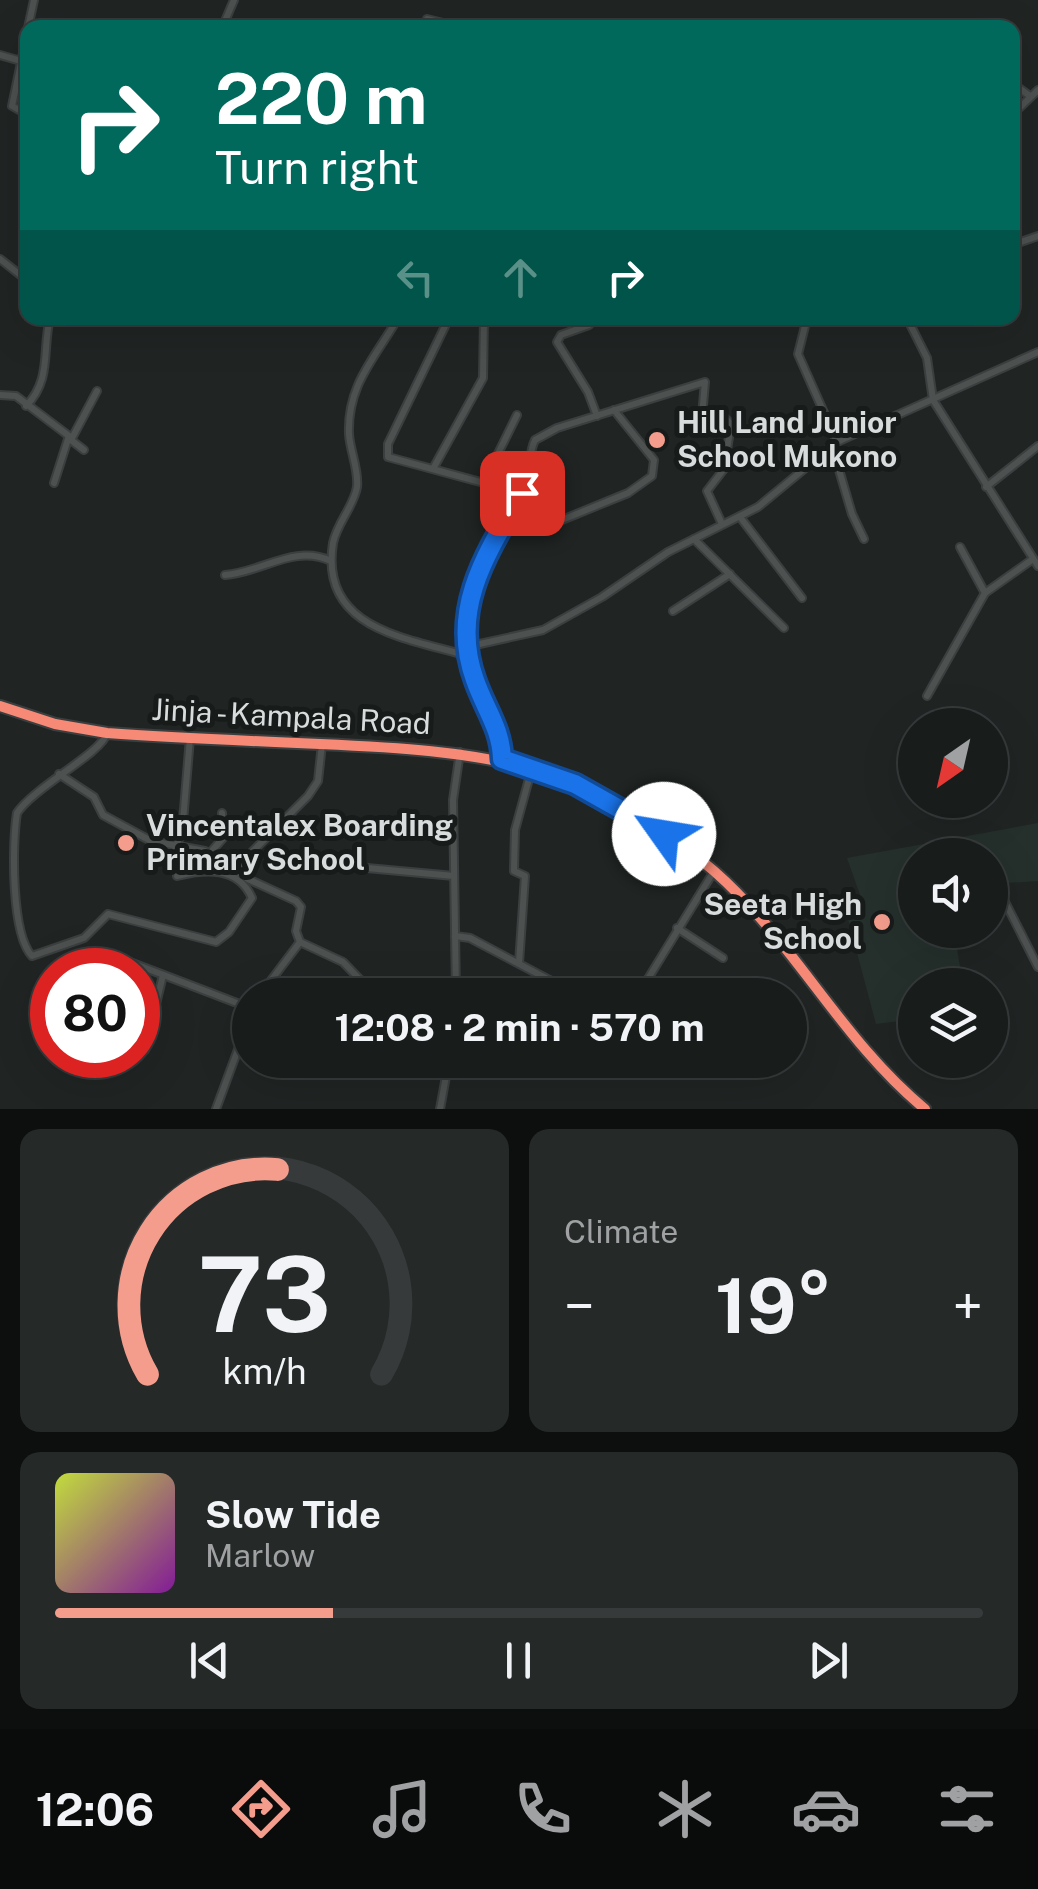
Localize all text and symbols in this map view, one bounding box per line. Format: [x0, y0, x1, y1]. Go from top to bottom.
text: 220 m [215, 57, 428, 140]
icon: right [50, 60, 180, 190]
text: Turn right [215, 141, 419, 194]
icon: left [388, 250, 443, 305]
icon: ahead [493, 250, 548, 305]
icon: right [598, 250, 653, 305]
place label: Hill Land Junior School Mukono [677, 404, 897, 474]
marker: Hill Land Junior School Mukono [646, 429, 668, 451]
pin [480, 451, 565, 536]
icon: arrive [495, 466, 550, 521]
street label: Jinja - Kampala Road [151, 691, 432, 741]
north arrow [898, 708, 1008, 818]
map controls [898, 708, 1008, 1078]
position arrow [612, 782, 716, 886]
place label: Vincentalex Boarding Primary School [146, 807, 453, 877]
marker: Vincentalex Boarding Primary School [115, 832, 137, 854]
button: sound [898, 838, 1008, 948]
place label: Seeta High School [703, 886, 862, 956]
marker: Seeta High School [871, 911, 893, 933]
speed limit sign: 80 [30, 948, 160, 1078]
button: layers [898, 968, 1008, 1078]
text: 12:08 · 2 min · 570 m [335, 1005, 704, 1050]
text: Climate [564, 1213, 678, 1250]
text: 73 [198, 1233, 331, 1355]
text: 19° [715, 1262, 832, 1350]
text: − [564, 1274, 595, 1338]
text: + [952, 1274, 983, 1338]
text: km/h [222, 1350, 307, 1392]
text: Slow Tide [205, 1492, 381, 1537]
text: Marlow [205, 1537, 315, 1574]
icon: previous [182, 1633, 237, 1688]
icon: pause [491, 1633, 546, 1688]
icon: next [801, 1633, 856, 1688]
icon: directions [226, 1774, 296, 1844]
icon: music [367, 1774, 437, 1844]
icon: phone [508, 1774, 578, 1844]
icon: climate [650, 1774, 720, 1844]
icon: car [791, 1774, 861, 1844]
icon: filters [932, 1774, 1002, 1844]
text: 12:06 [36, 1783, 154, 1836]

